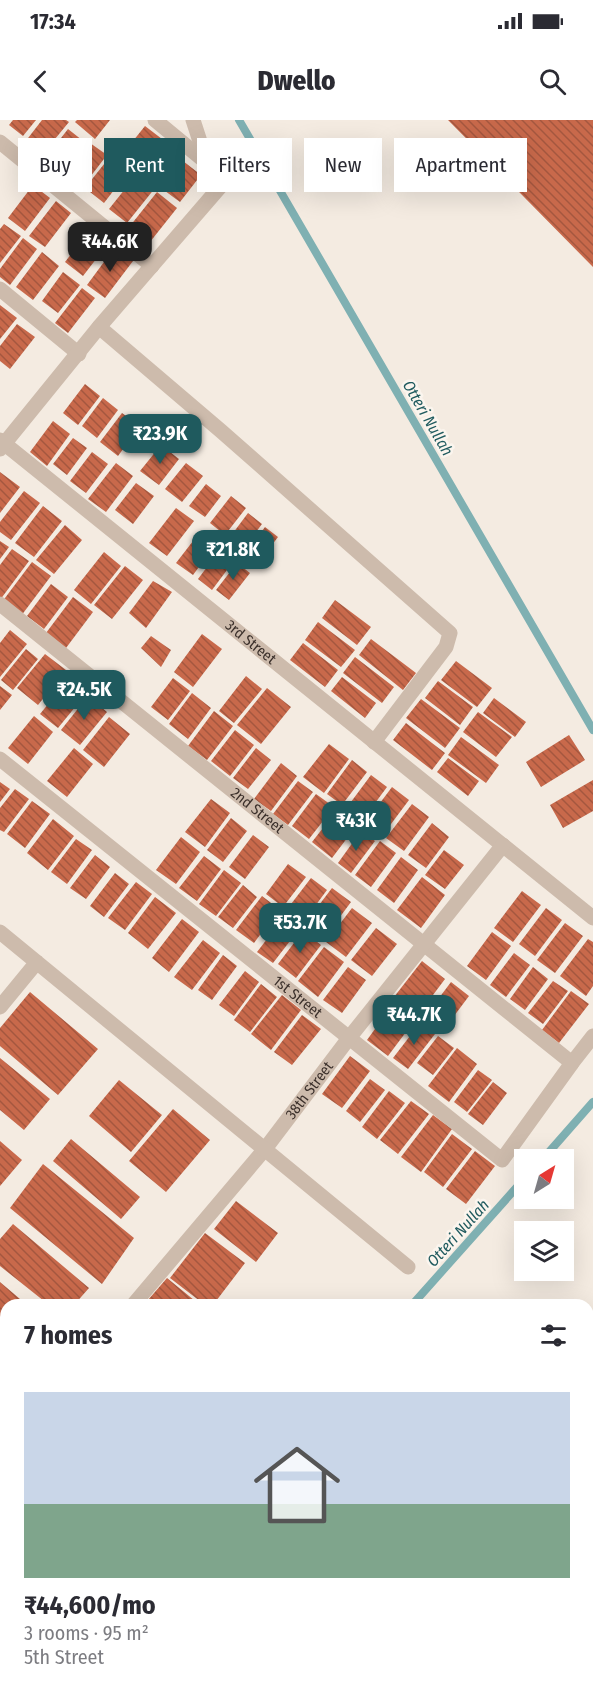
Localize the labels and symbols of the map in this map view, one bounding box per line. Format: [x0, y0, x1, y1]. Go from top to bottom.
pin: ₹44.6K [61, 222, 159, 273]
water label: Otteri Nullah [399, 377, 457, 459]
pin: ₹23.9K [111, 414, 209, 465]
pin: ₹21.8K [184, 530, 282, 581]
street label: 3rd Street [222, 616, 280, 668]
pin: ₹24.5K [35, 670, 133, 721]
street label: 2nd Street [227, 784, 288, 837]
pin: ₹43K [320, 801, 392, 852]
pin: ₹53.7K [251, 903, 349, 954]
street label: 1st Street [270, 972, 326, 1022]
pin: ₹44.7K [365, 995, 463, 1046]
street label: 38th Street [282, 1058, 337, 1123]
north arrow [514, 1149, 574, 1209]
water label: Otteri Nullah [423, 1195, 493, 1271]

